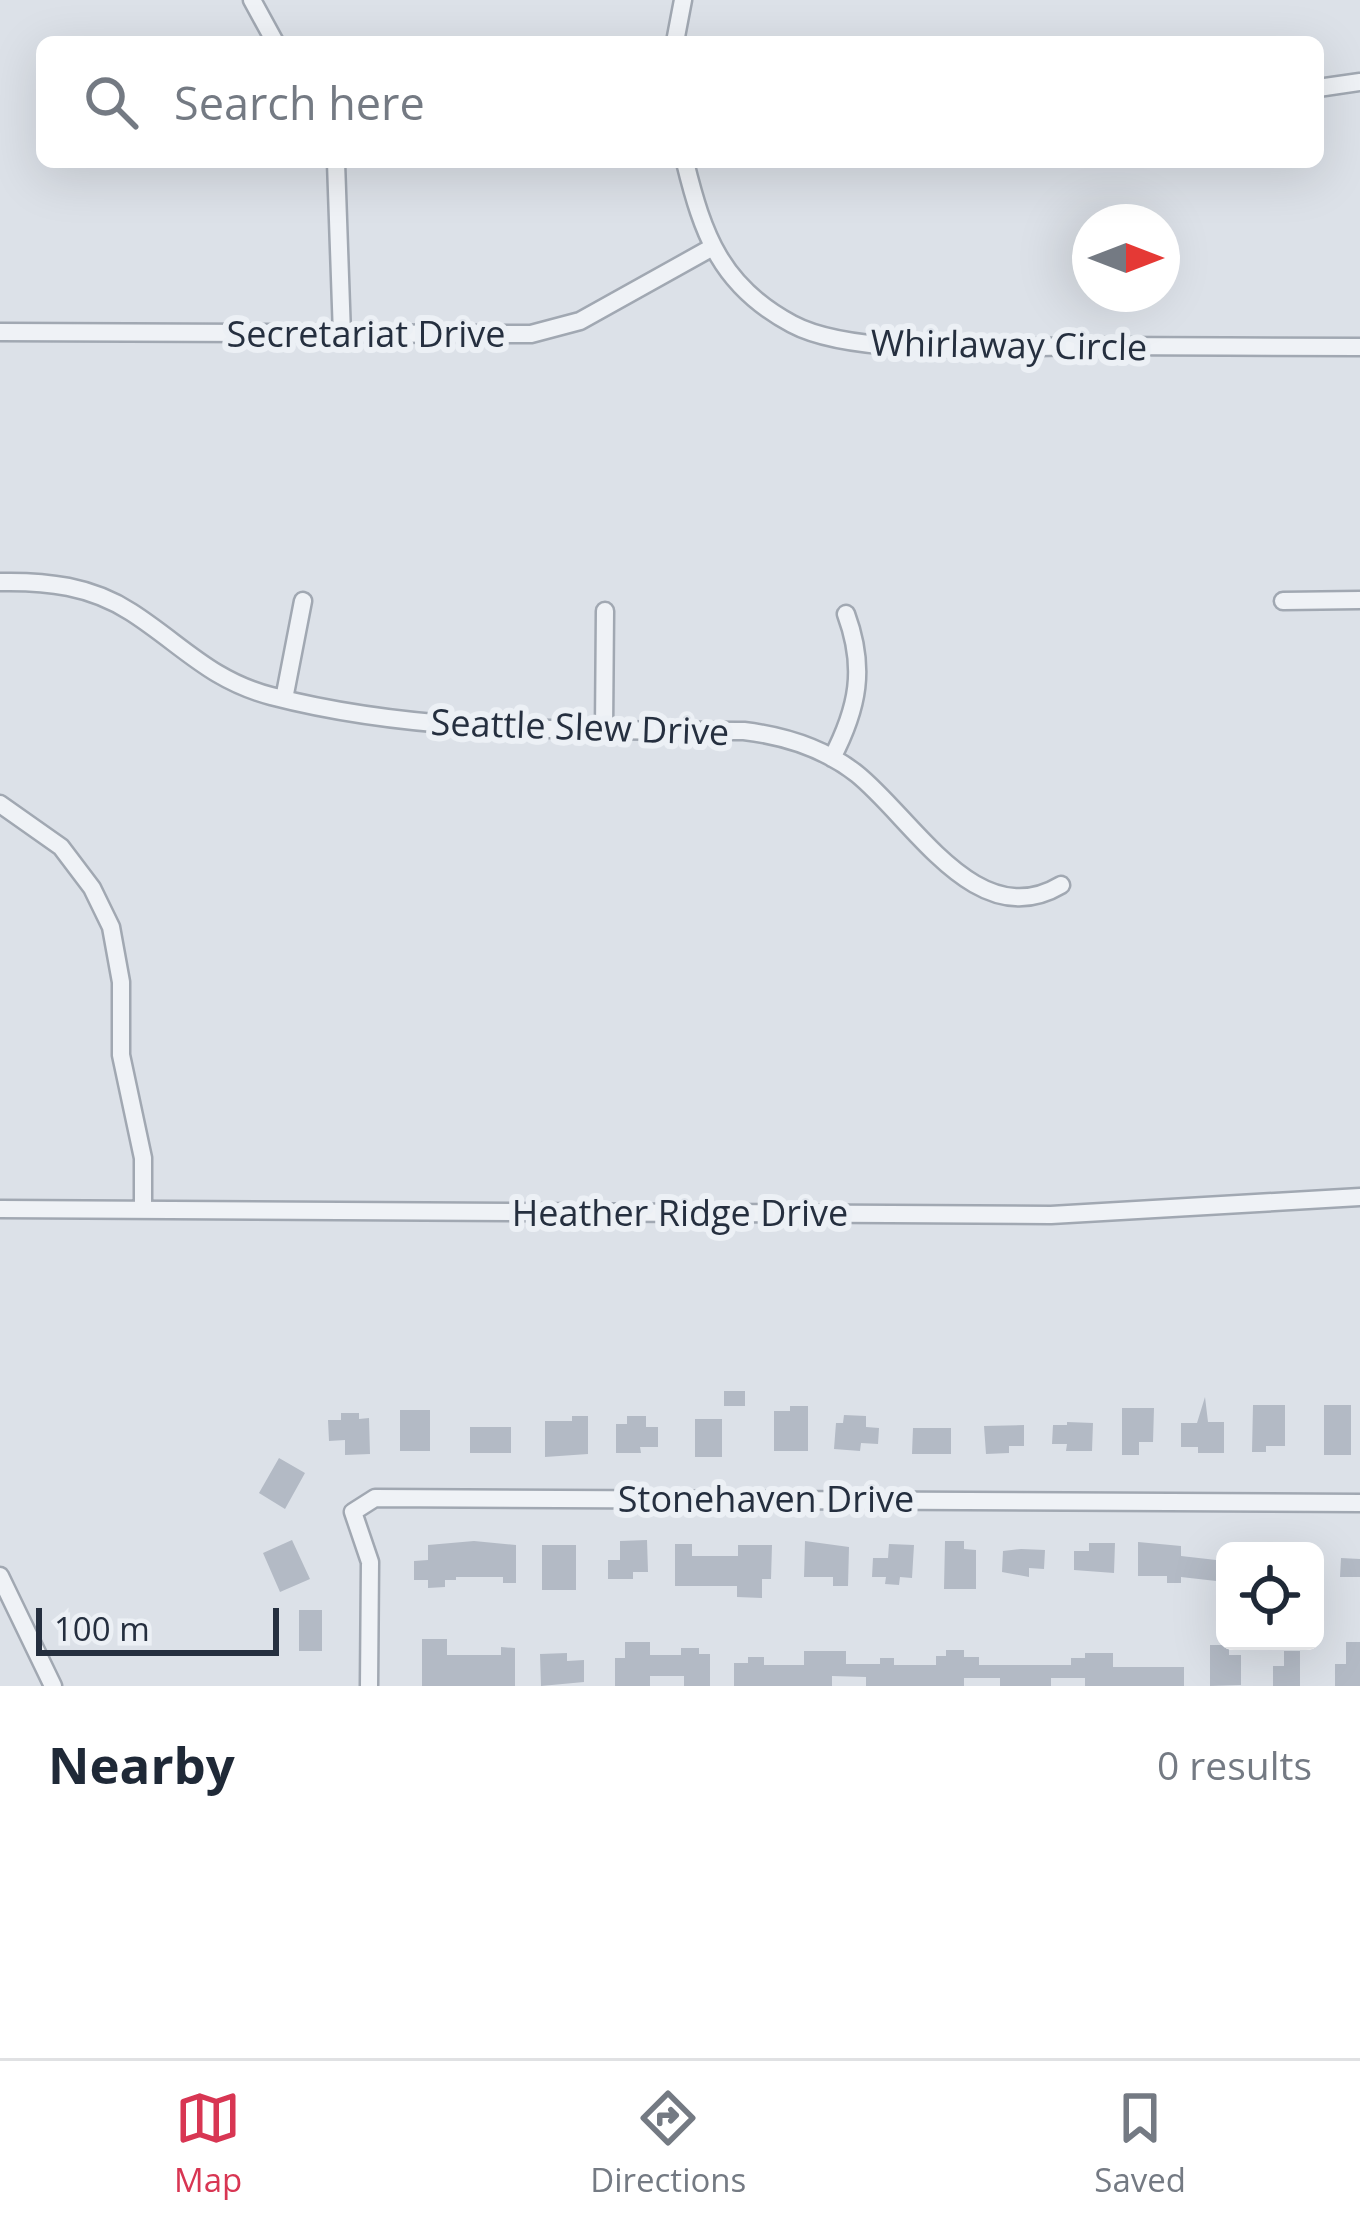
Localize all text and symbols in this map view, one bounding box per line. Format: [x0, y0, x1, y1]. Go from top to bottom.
search box [36, 36, 1324, 168]
icon: search [78, 69, 144, 135]
text: Search here [174, 72, 425, 133]
north arrow [1072, 204, 1180, 312]
street label: Secretariat Drive [226, 309, 506, 358]
street label: Whirlaway Circle [870, 318, 1148, 371]
street label: Seattle Slew Drive [430, 697, 730, 756]
street label: Heather Ridge Drive [512, 1188, 848, 1237]
street label: Stonehaven Drive [618, 1474, 914, 1523]
map controls [1216, 1542, 1324, 1650]
button: locate [1216, 1542, 1324, 1650]
scale bar [36, 1602, 279, 1655]
text: 100 m [54, 1606, 150, 1651]
text: Nearby [48, 1729, 235, 1799]
text: 0 results [1157, 1738, 1312, 1791]
tab: Map [174, 2085, 242, 2202]
tab: Directions [590, 2085, 746, 2202]
tab: Saved [1094, 2085, 1186, 2202]

